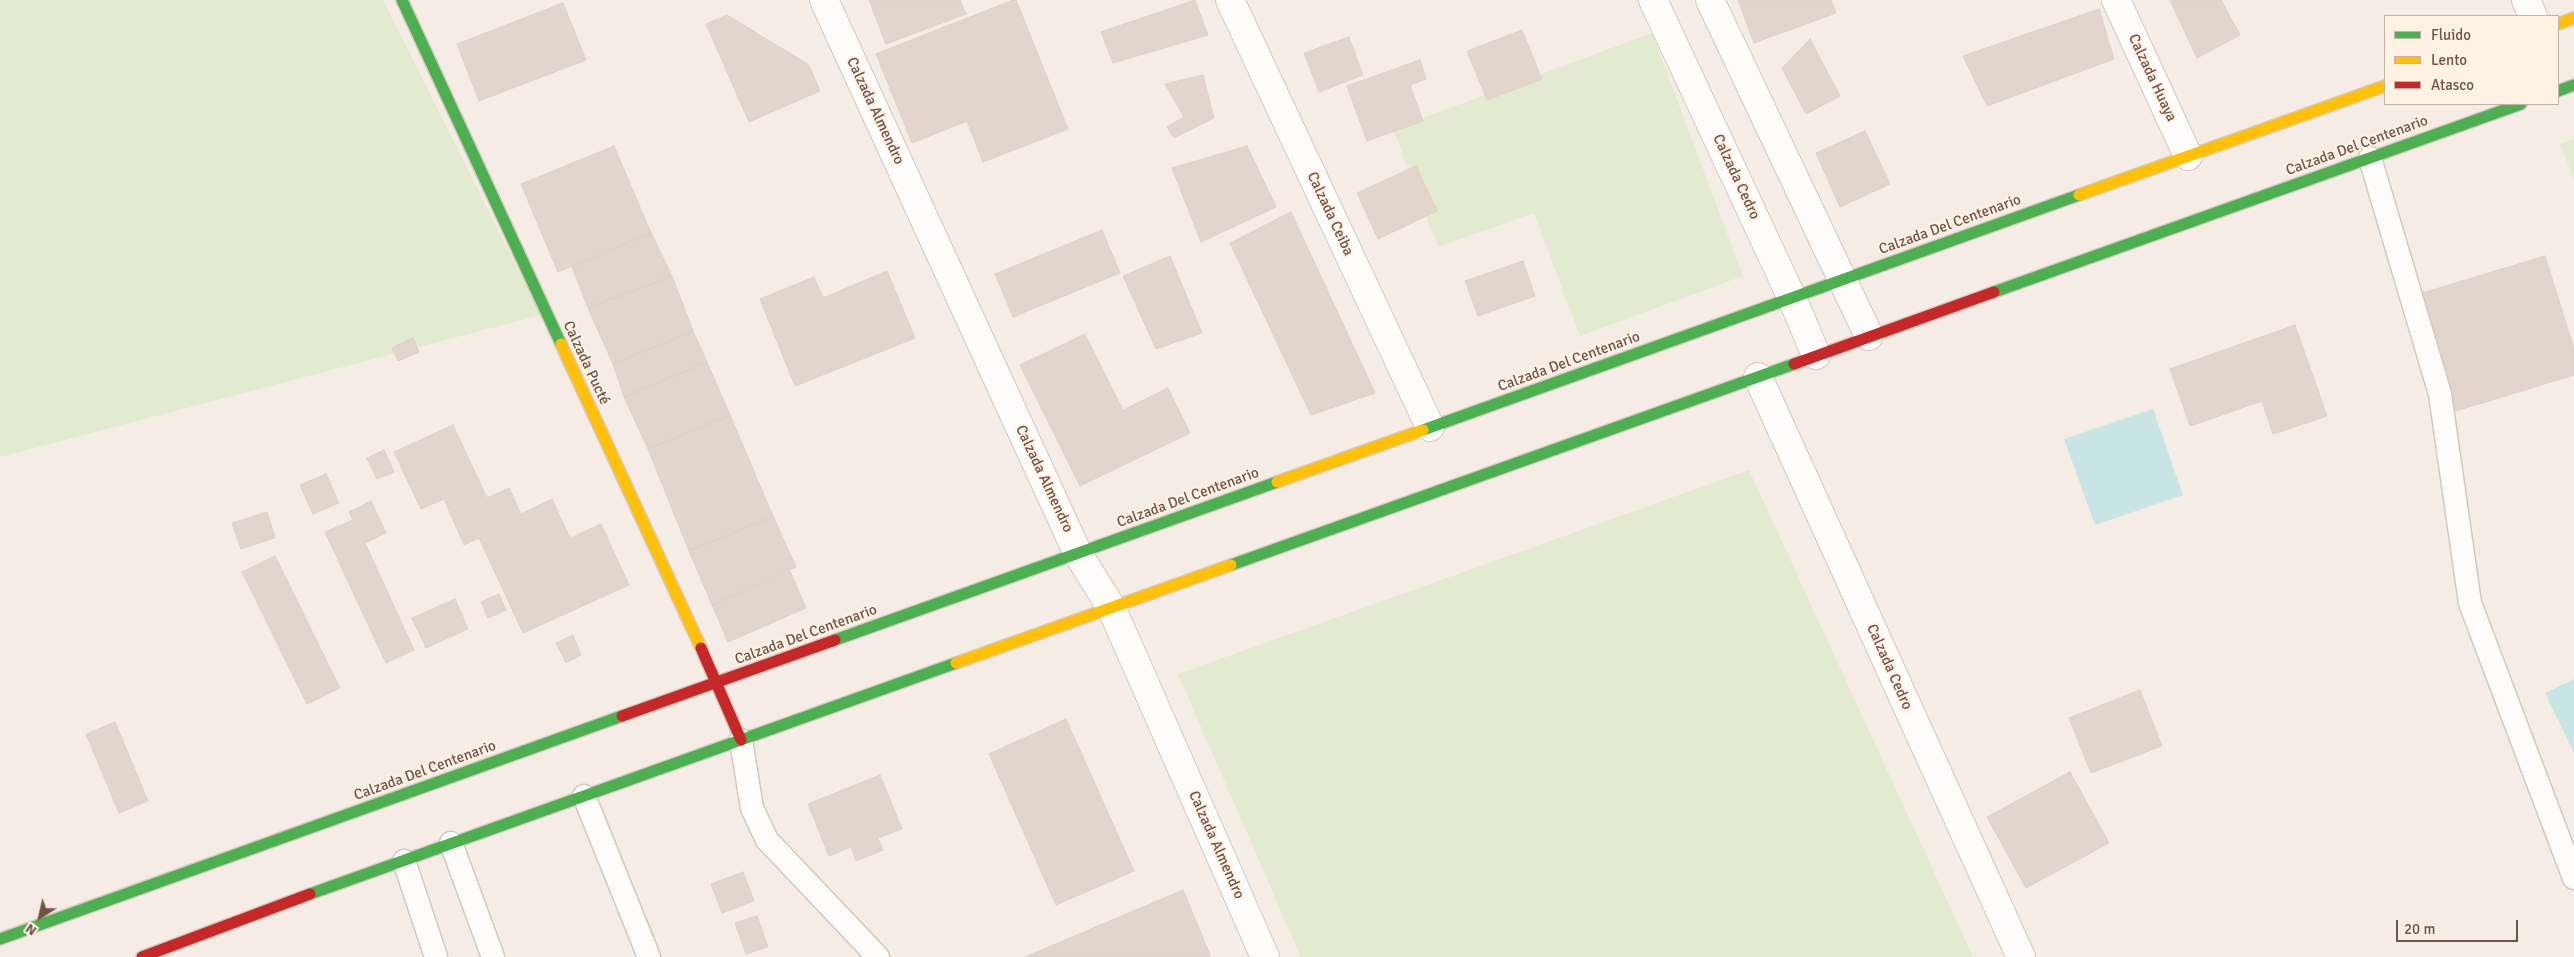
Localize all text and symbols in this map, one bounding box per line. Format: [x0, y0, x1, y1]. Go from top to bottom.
legend [2384, 15, 2559, 105]
text: Fluido [2431, 26, 2471, 44]
street label: Calzada Huaya [2124, 31, 2180, 125]
text: Lento [2431, 51, 2467, 69]
street label: Calzada Almendro [842, 54, 908, 168]
text: Atasco [2431, 76, 2474, 94]
street label: Calzada Del Centenario [2283, 112, 2431, 180]
street label: Calzada Cedro [1708, 132, 1764, 222]
street label: Calzada Ceiba [1303, 169, 1357, 259]
street label: Calzada Del Centenario [1876, 191, 2024, 259]
street label: Calzada Pucté [559, 318, 613, 408]
street label: Calzada Del Centenario [1495, 328, 1643, 396]
street label: Calzada Almendro [1011, 422, 1077, 536]
street label: Calzada Del Centenario [1114, 464, 1262, 532]
street label: Calzada Del Centenario [732, 601, 880, 669]
street label: Calzada Cedro [1862, 621, 1916, 713]
street label: Calzada Del Centenario [351, 737, 499, 805]
street label: Calzada Almendro [1184, 788, 1248, 902]
north arrow [15, 892, 65, 942]
scale bar [2399, 910, 2522, 942]
text: N [22, 920, 40, 939]
text: 20 m [2404, 920, 2435, 938]

